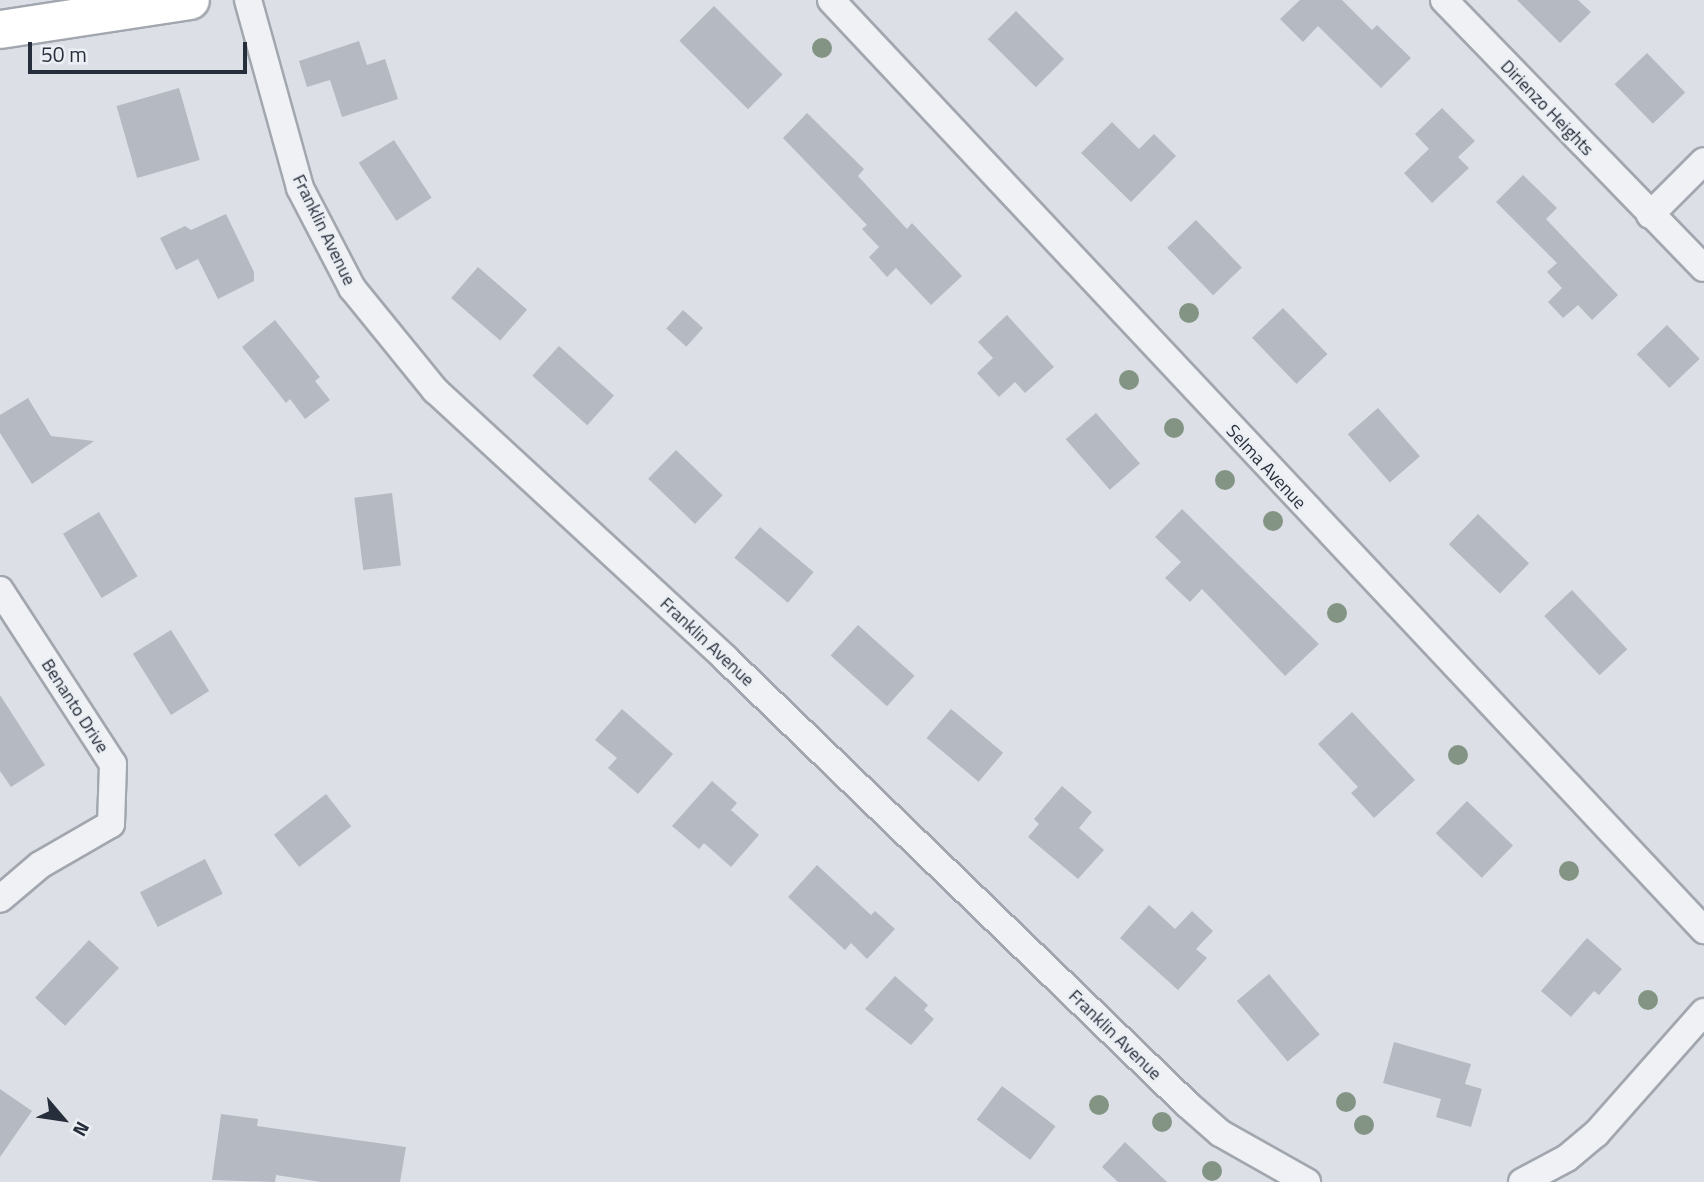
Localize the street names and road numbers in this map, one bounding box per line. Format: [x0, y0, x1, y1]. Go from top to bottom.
street label: Dirienzo Heights [1496, 56, 1598, 160]
street label: Franklin Avenue [288, 171, 360, 289]
street label: Selma Avenue [1222, 420, 1310, 514]
street label: Franklin Avenue [656, 593, 758, 691]
street label: Benanto Drive [37, 655, 113, 757]
street label: Franklin Avenue [1064, 985, 1166, 1085]

